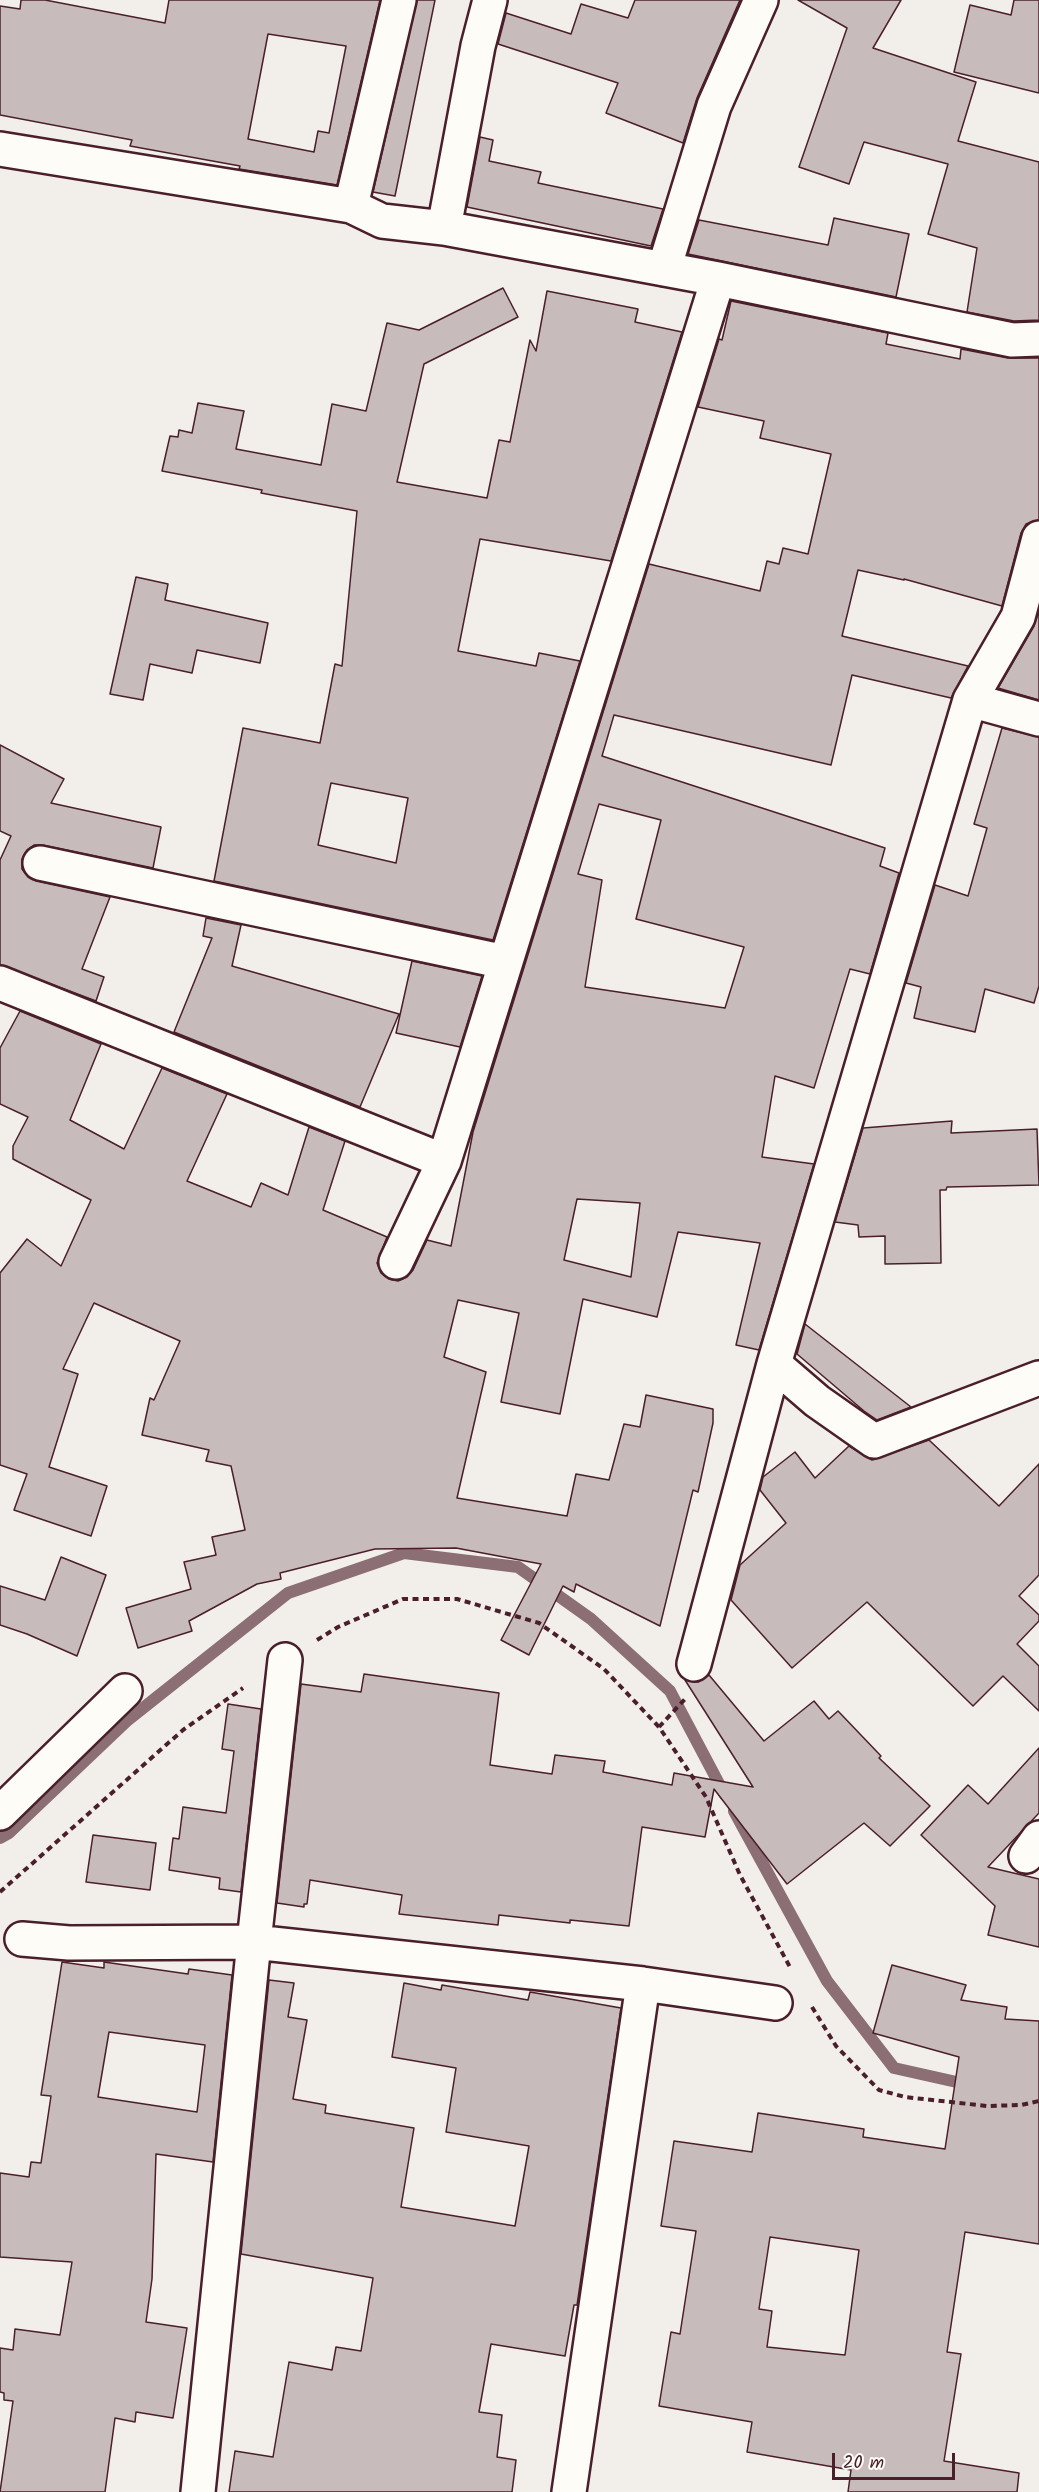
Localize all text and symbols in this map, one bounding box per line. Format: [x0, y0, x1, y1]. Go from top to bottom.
scale bar [835, 2441, 958, 2479]
text: 20 m [843, 2449, 884, 2478]

